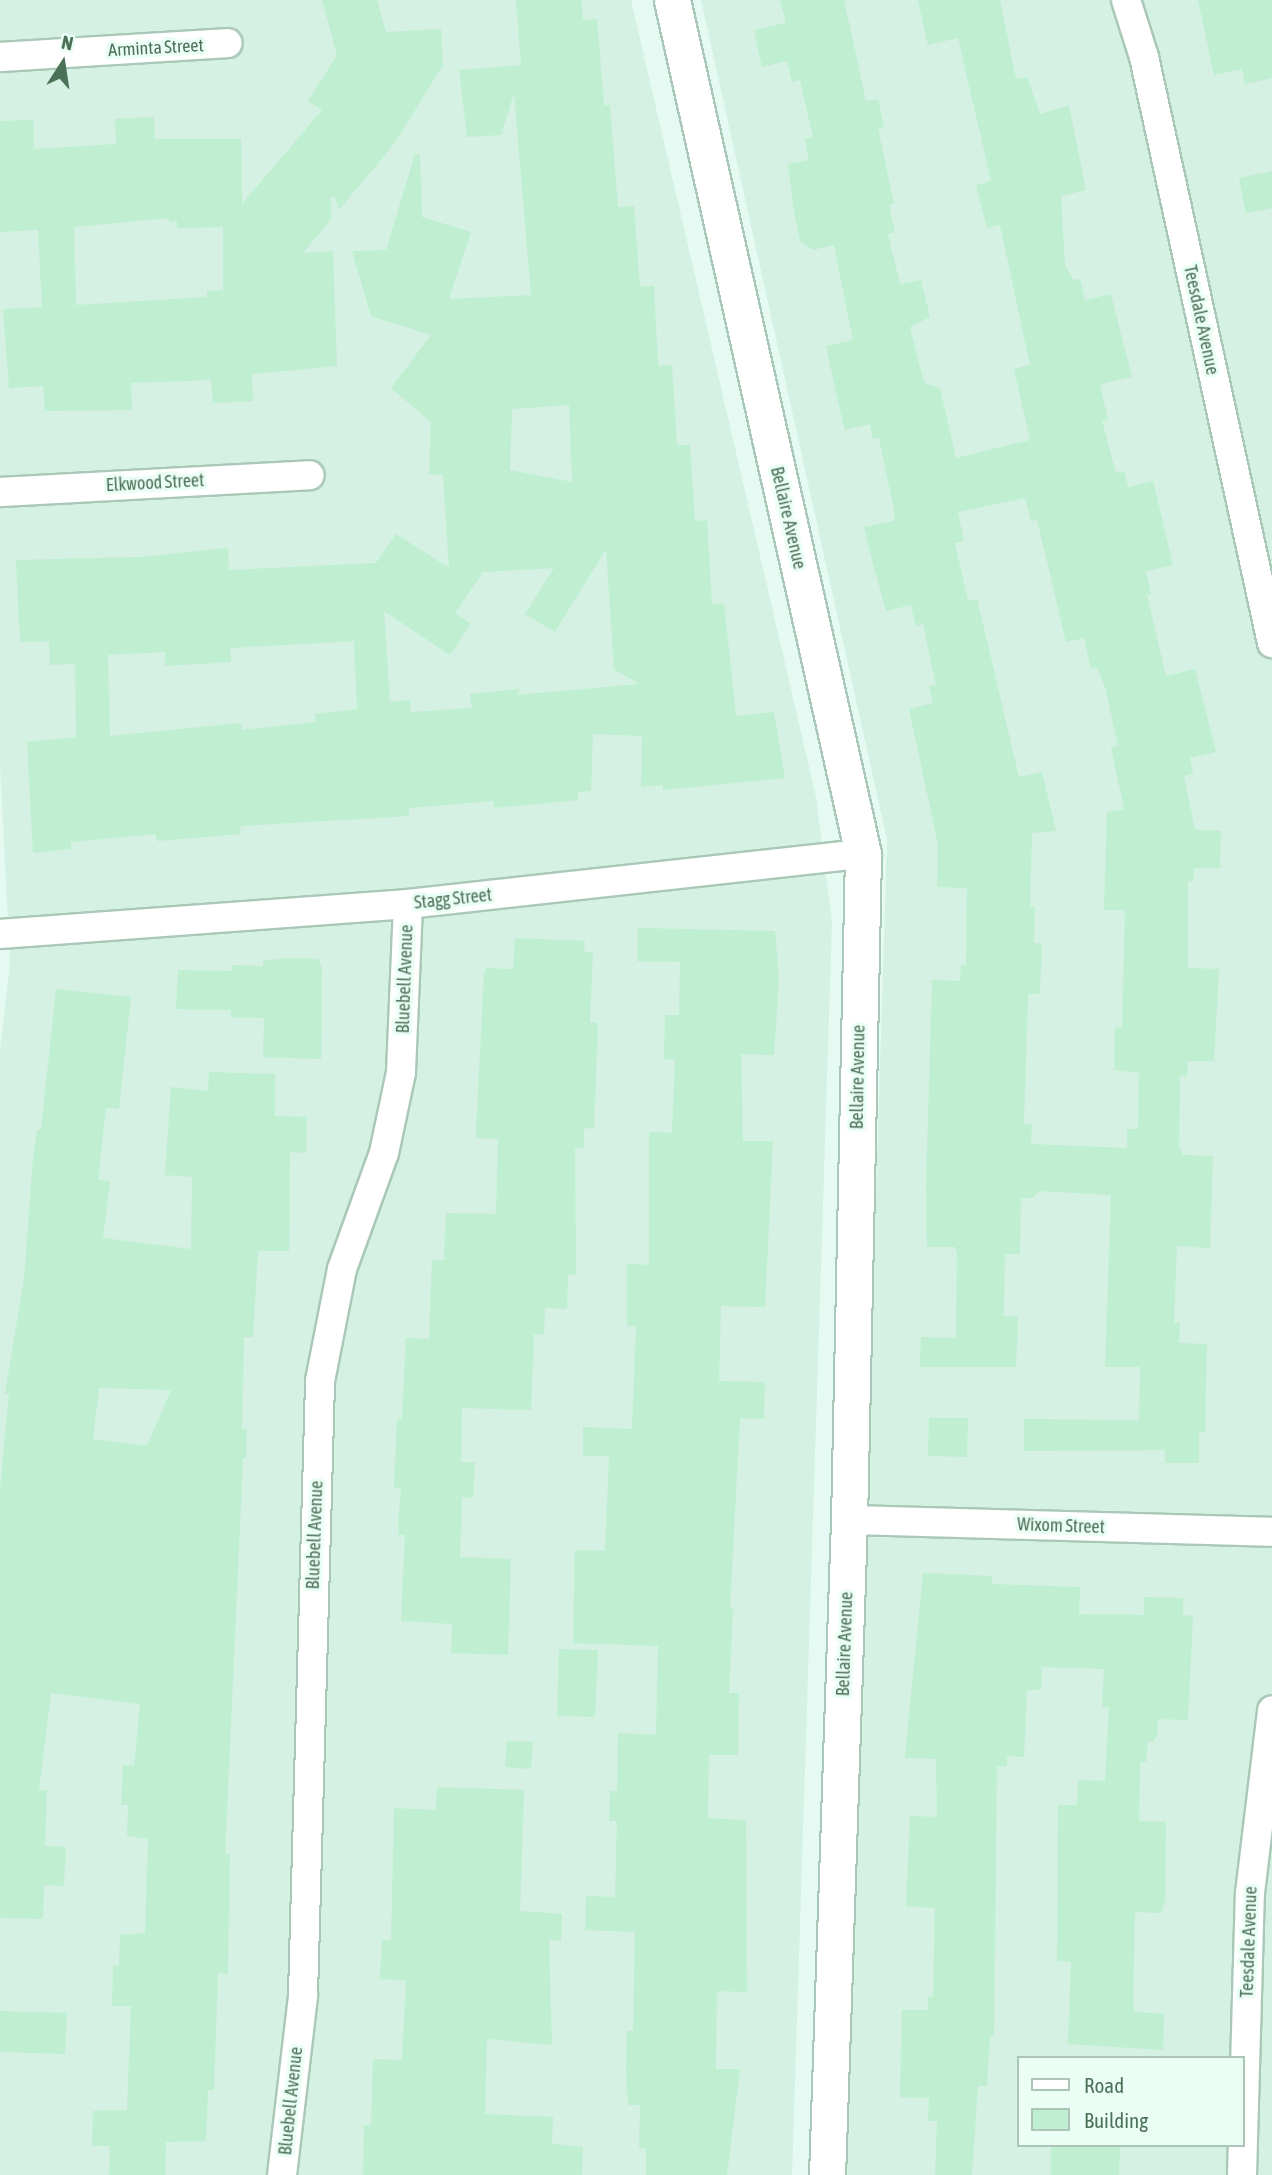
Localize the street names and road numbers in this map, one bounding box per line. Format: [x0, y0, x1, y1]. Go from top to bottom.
street label: Arminta Street [108, 35, 204, 61]
street label: Teesdale Avenue [1179, 263, 1223, 377]
street label: Bellaire Avenue [766, 465, 810, 571]
street label: Elkwood Street [105, 470, 205, 496]
street label: Stagg Street [413, 884, 493, 914]
street label: Bluebell Avenue [392, 924, 418, 1034]
street label: Bellaire Avenue [846, 1025, 870, 1129]
street label: Bluebell Avenue [302, 1480, 328, 1590]
street label: Wixom Street [1017, 1514, 1105, 1538]
street label: Bellaire Avenue [832, 1591, 858, 1697]
street label: Teesdale Avenue [1236, 1886, 1262, 1998]
street label: Bluebell Avenue [275, 2046, 307, 2156]

